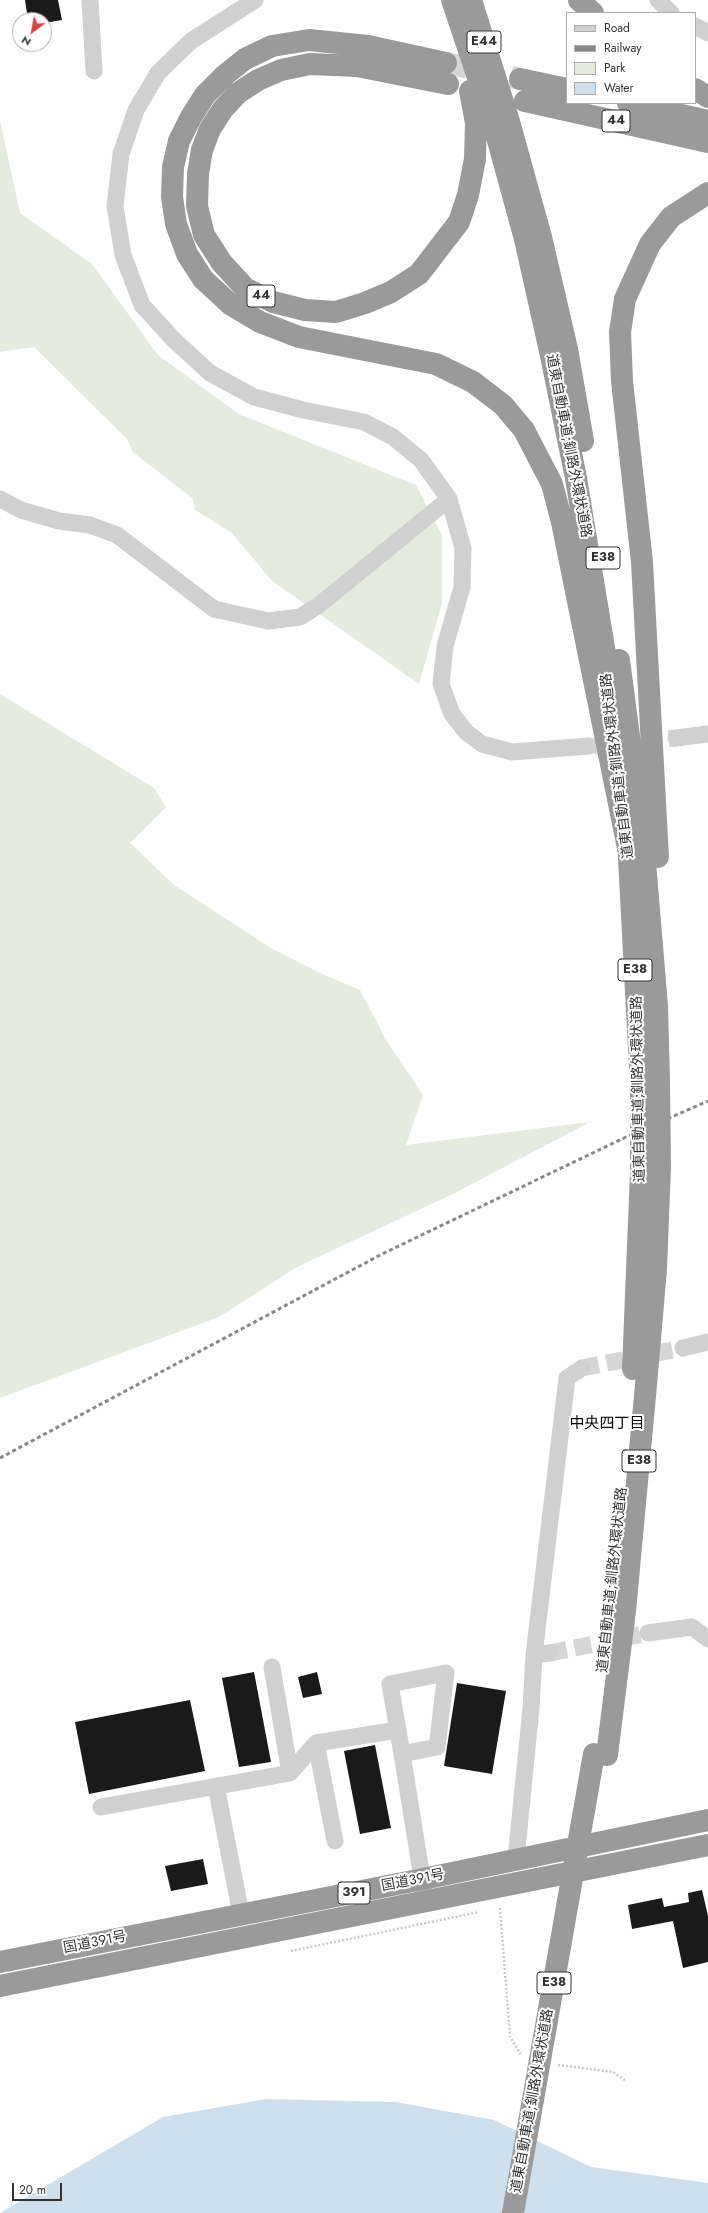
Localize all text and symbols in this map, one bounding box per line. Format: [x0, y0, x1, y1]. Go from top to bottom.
north arrow [12, 12, 52, 52]
legend [566, 12, 696, 104]
text: Road [604, 19, 630, 37]
road number: E44 [467, 31, 501, 53]
text: N [18, 32, 34, 50]
text: Railway [604, 39, 642, 57]
text: Park [604, 59, 625, 77]
text: Water [604, 79, 634, 97]
road number: 44 [602, 110, 630, 132]
road number: 44 [247, 285, 275, 307]
street label: 道東自動車道;釧路外環状道路 [542, 353, 594, 539]
road number: E38 [586, 547, 620, 569]
street label: 道東自動車道;釧路外環状道路 [598, 672, 638, 860]
road number: E38 [618, 959, 652, 981]
street label: 道東自動車道;釧路外環状道路 [629, 996, 649, 1182]
district label: 中央四丁目 [570, 1415, 644, 1433]
road number: E38 [622, 1450, 656, 1472]
street label: 道東自動車道;釧路外環状道路 [595, 1486, 631, 1674]
street label: 国道391号 [380, 1867, 446, 1895]
road number: 391 [338, 1882, 370, 1904]
street label: 国道391号 [62, 1929, 128, 1957]
road number: E38 [537, 1972, 571, 1994]
street label: 道東自動車道;釧路外環状道路 [509, 2008, 557, 2194]
scale bar [14, 2175, 64, 2201]
text: 20 m [19, 2181, 46, 2199]

